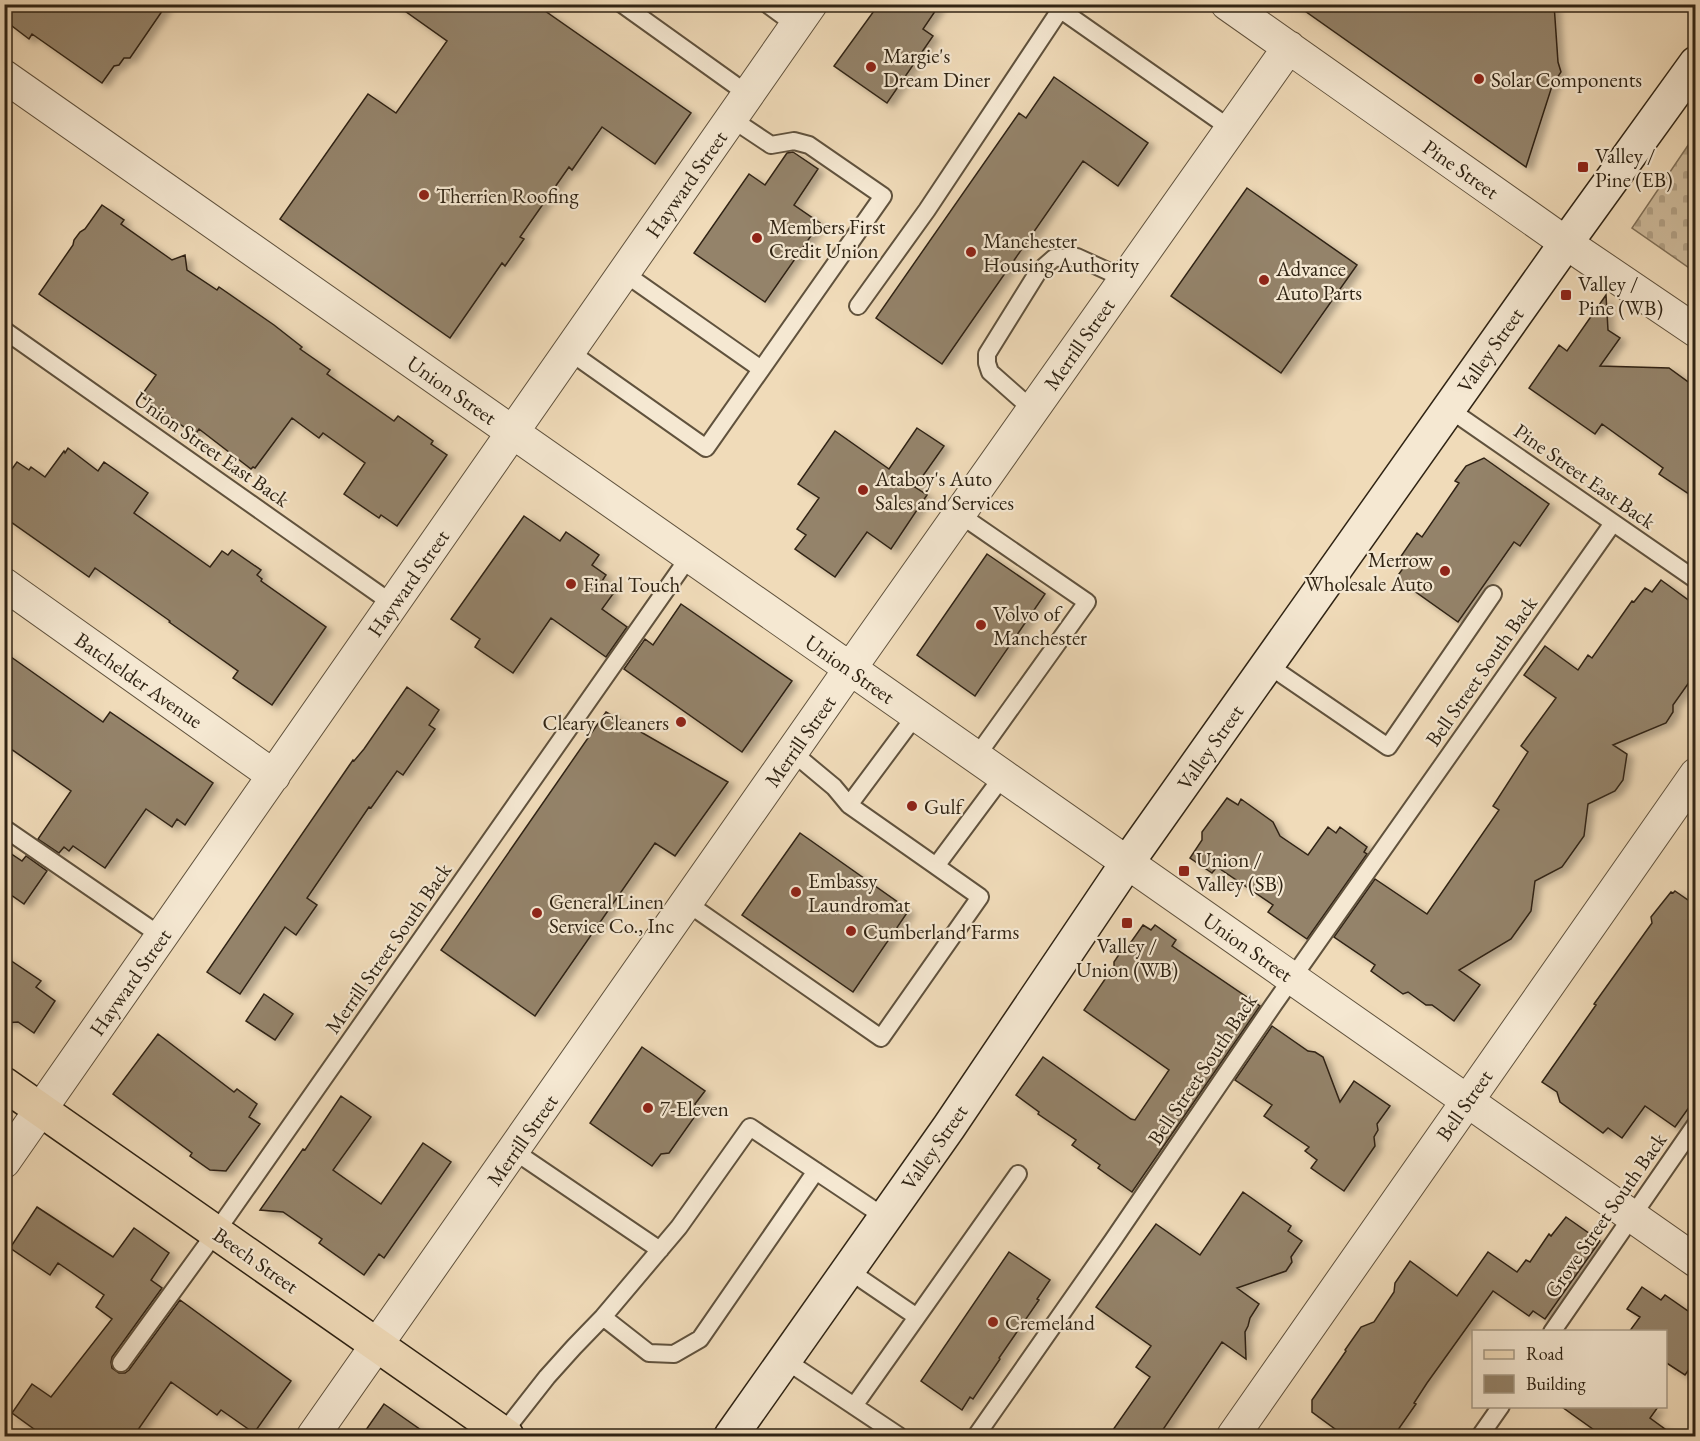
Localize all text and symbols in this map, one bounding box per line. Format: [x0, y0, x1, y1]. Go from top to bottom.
place label: Margie's Dream Diner [883, 42, 990, 93]
marker: Margie's Dream Diner [864, 60, 878, 74]
place label: Solar Components [1491, 66, 1642, 93]
marker: Solar Components [1472, 72, 1486, 86]
street label: Hayward Street [639, 125, 733, 243]
street label: Pine Street [1418, 133, 1504, 205]
place label: Valley / Pine (EB) [1595, 142, 1673, 193]
marker: Valley / Pine (EB) [1576, 160, 1590, 174]
place label: Therrien Roofing [436, 182, 579, 209]
marker: Therrien Roofing [417, 188, 431, 202]
place label: Members First Credit Union [769, 213, 886, 264]
place label: Manchester Housing Authority [983, 227, 1140, 278]
marker: Members First Credit Union [750, 231, 764, 245]
marker: Manchester Housing Authority [964, 245, 978, 259]
place label: Advance Auto Parts [1275, 255, 1362, 306]
place label: Valley / Pine (WB) [1578, 270, 1663, 321]
marker: Advance Auto Parts [1257, 273, 1271, 287]
marker: Valley / Pine (WB) [1559, 288, 1573, 302]
street label: Merrill Street [1037, 292, 1121, 395]
street label: Valley Street [1451, 302, 1529, 398]
street label: Union Street [402, 349, 502, 431]
street label: Union Street East Back [129, 385, 296, 514]
street label: Pine Street East Back [1509, 417, 1662, 536]
place label: Ataboy's Auto Sales and Services [874, 465, 1014, 516]
marker: Ataboy's Auto Sales and Services [856, 483, 870, 497]
street label: Hayward Street [361, 524, 455, 642]
place label: Merrow Wholesale Auto [1304, 546, 1434, 597]
marker: Merrow Wholesale Auto [1438, 564, 1452, 578]
place label: Final Touch [583, 571, 680, 598]
marker: Final Touch [564, 577, 578, 591]
street label: Bell Street South Back [1419, 590, 1543, 751]
place label: Volvo of Manchester [993, 600, 1087, 651]
marker: Volvo of Manchester [974, 618, 988, 632]
street label: Batchelder Avenue [70, 626, 208, 734]
street label: Union Street [800, 628, 900, 710]
street label: Merrill Street [758, 689, 842, 792]
street label: Valley Street [1171, 699, 1249, 795]
place label: Cleary Cleaners [542, 709, 669, 736]
marker: Cleary Cleaners [674, 715, 688, 729]
place label: Gulf [924, 793, 964, 820]
marker: Gulf [905, 799, 919, 813]
place label: Union / Valley (SB) [1196, 846, 1283, 897]
street label: Merrill Street South Back [319, 856, 458, 1039]
marker: Union / Valley (SB) [1177, 864, 1191, 878]
place label: Embassy Laundromat [808, 867, 911, 918]
marker: Embassy Laundromat [789, 885, 803, 899]
place label: General Linen Service Co., Inc [549, 888, 674, 939]
marker: General Linen Service Co., Inc [530, 906, 544, 920]
street label: Union Street [1198, 906, 1298, 988]
marker: Valley / Union (WB) [1120, 916, 1134, 930]
place label: Cumberland Farms [863, 918, 1020, 945]
street label: Hayward Street [83, 923, 177, 1041]
marker: Cumberland Farms [844, 924, 858, 938]
place label: Valley / Union (WB) [1076, 932, 1178, 983]
street label: Bell Street South Back [1141, 987, 1263, 1150]
street label: Bell Street [1430, 1064, 1499, 1146]
street label: Merrill Street [480, 1088, 564, 1191]
place label: 7-Eleven [660, 1095, 729, 1122]
street label: Valley Street [895, 1099, 973, 1195]
marker: 7-Eleven [641, 1101, 655, 1115]
street label: Grove Street South Back [1538, 1126, 1673, 1303]
street label: Beech Street [208, 1221, 304, 1299]
place label: Cremeland [1005, 1309, 1095, 1336]
marker: Cremeland [986, 1315, 1000, 1329]
legend [1472, 1330, 1667, 1408]
text: Road [1526, 1342, 1565, 1365]
text: Building [1526, 1372, 1586, 1395]

